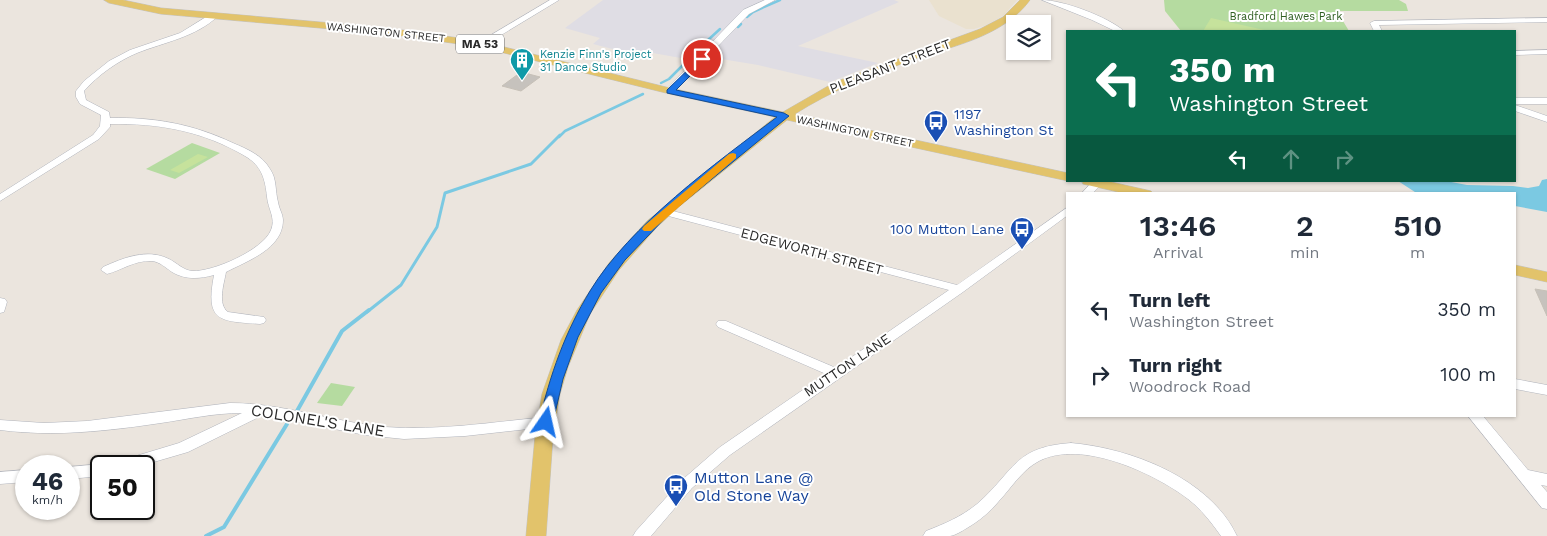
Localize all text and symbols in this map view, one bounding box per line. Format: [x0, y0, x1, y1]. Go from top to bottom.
park label: Bradford Hawes Park [1229, 10, 1343, 23]
map controls [1006, 15, 1051, 60]
button: layers [1006, 15, 1051, 60]
street label: WASHINGTON STREET [326, 20, 446, 45]
road number: MA 53 [456, 34, 504, 54]
street label: PLEASANT STREET [827, 35, 954, 97]
pin [681, 38, 723, 80]
icon: arrive [688, 45, 716, 73]
building icon: Kenzie Finn's Project 31 Dance Studio [509, 47, 535, 81]
place label: Kenzie Finn's Project 31 Dance Studio [540, 48, 652, 74]
text: 350 m [1169, 49, 1276, 91]
icon: left [1086, 50, 1151, 115]
text: Washington Street [1169, 91, 1368, 116]
place label: 1197 Washington St [954, 106, 1053, 138]
bus stop icon: 1197 Washington St [923, 109, 949, 143]
street label: WASHINGTON STREET [795, 113, 915, 150]
icon: left [1224, 145, 1252, 173]
icon: ahead [1277, 145, 1305, 173]
icon: right [1330, 145, 1358, 173]
text: 13:46 [1140, 208, 1216, 243]
text: 2 [1296, 208, 1314, 243]
text: 510 [1393, 208, 1442, 243]
bus stop icon: 100 Mutton Lane [1009, 216, 1035, 250]
place label: 100 Mutton Lane [890, 221, 1004, 237]
street label: EDGEWORTH STREET [739, 224, 886, 278]
text: Arrival [1153, 243, 1203, 262]
text: min [1290, 243, 1319, 262]
text: m [1410, 243, 1425, 262]
text: Turn left [1129, 289, 1210, 312]
icon: left [1086, 296, 1114, 324]
text: 350 m [1437, 298, 1496, 321]
text: Washington Street [1129, 312, 1274, 331]
street label: MUTTON LANE [801, 330, 893, 400]
text: Turn right [1129, 354, 1222, 377]
icon: right [1086, 361, 1114, 389]
text: 100 m [1440, 363, 1496, 386]
text: Woodrock Road [1129, 377, 1251, 396]
position arrow [519, 395, 571, 447]
street label: COLONEL'S LANE [250, 401, 386, 440]
speed limit sign: 50 [90, 455, 155, 520]
text: 46 [32, 467, 63, 496]
place label: Mutton Lane @ Old Stone Way [694, 468, 813, 505]
bus stop icon: Mutton Lane @ Old Stone Way [663, 473, 689, 507]
text: km/h [32, 493, 63, 507]

